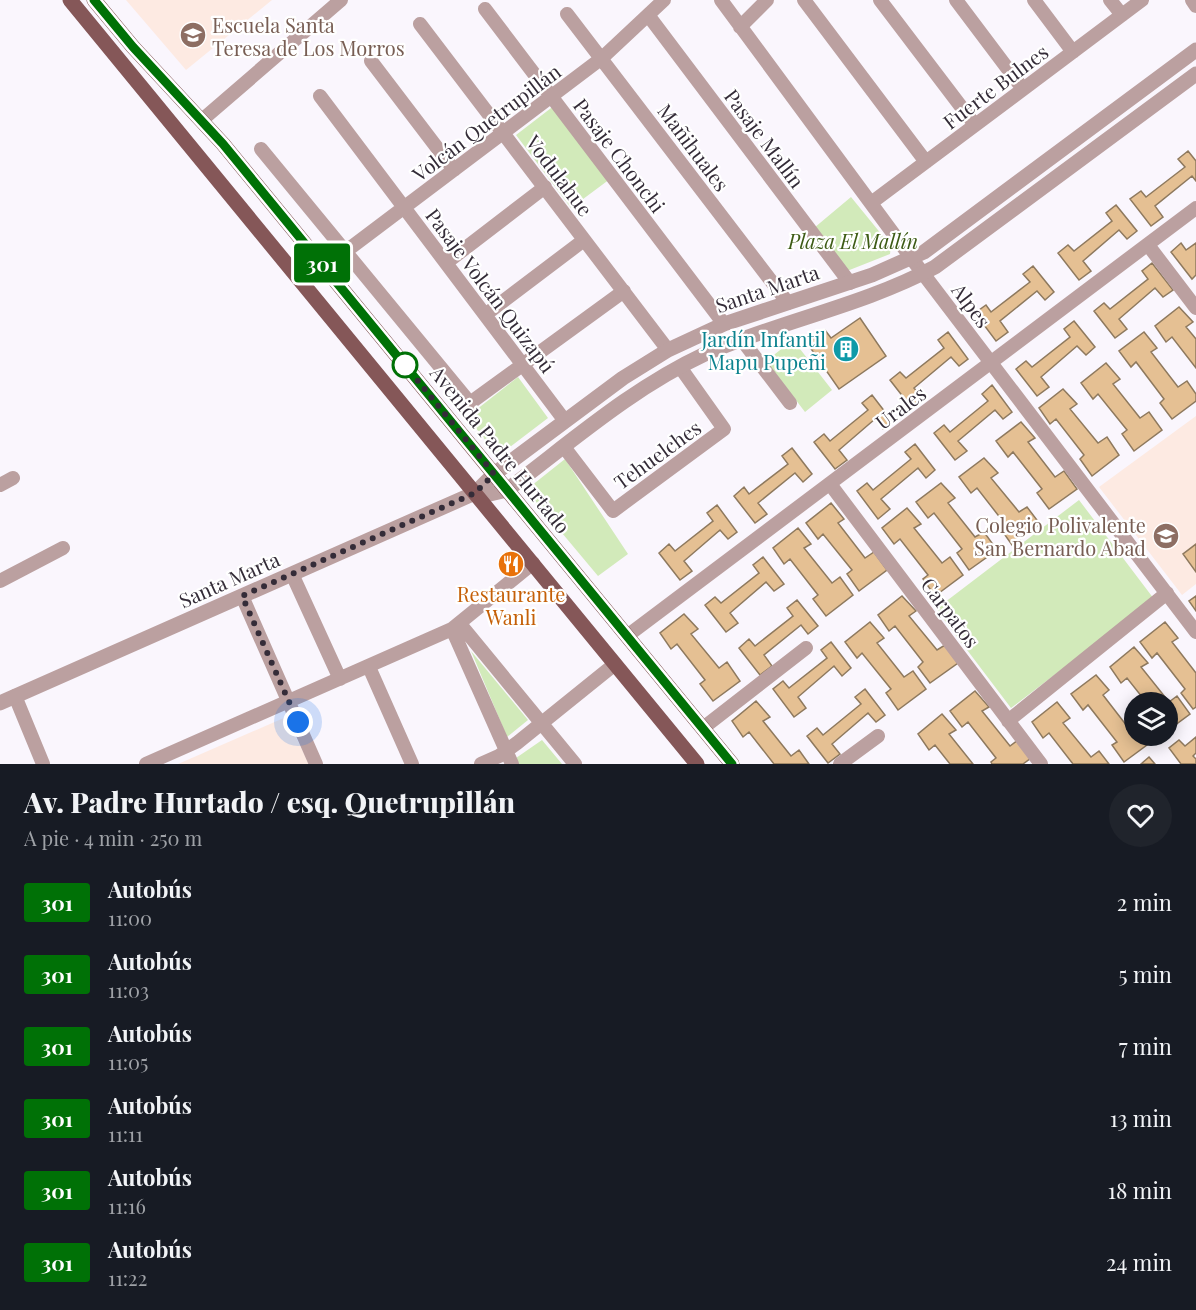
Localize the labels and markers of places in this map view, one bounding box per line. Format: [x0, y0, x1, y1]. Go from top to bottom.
place label: Escuela Santa Teresa de Los Morros [212, 11, 405, 61]
school or university icon: Escuela Santa Teresa de Los Morros [178, 20, 208, 50]
place label: Jardín Infantil Mapu Pupeñi [700, 325, 826, 375]
building icon: Jardín Infantil Mapu Pupeñi [831, 334, 861, 364]
unlabelled marker [392, 352, 418, 378]
place label: Colegio Polivalente San Bernardo Abad [974, 511, 1146, 561]
school or university icon: Colegio Polivalente San Bernardo Abad [1151, 521, 1181, 551]
restaurant icon: Restaurante Wanli [496, 549, 526, 579]
place label: Restaurante Wanli [457, 580, 565, 630]

